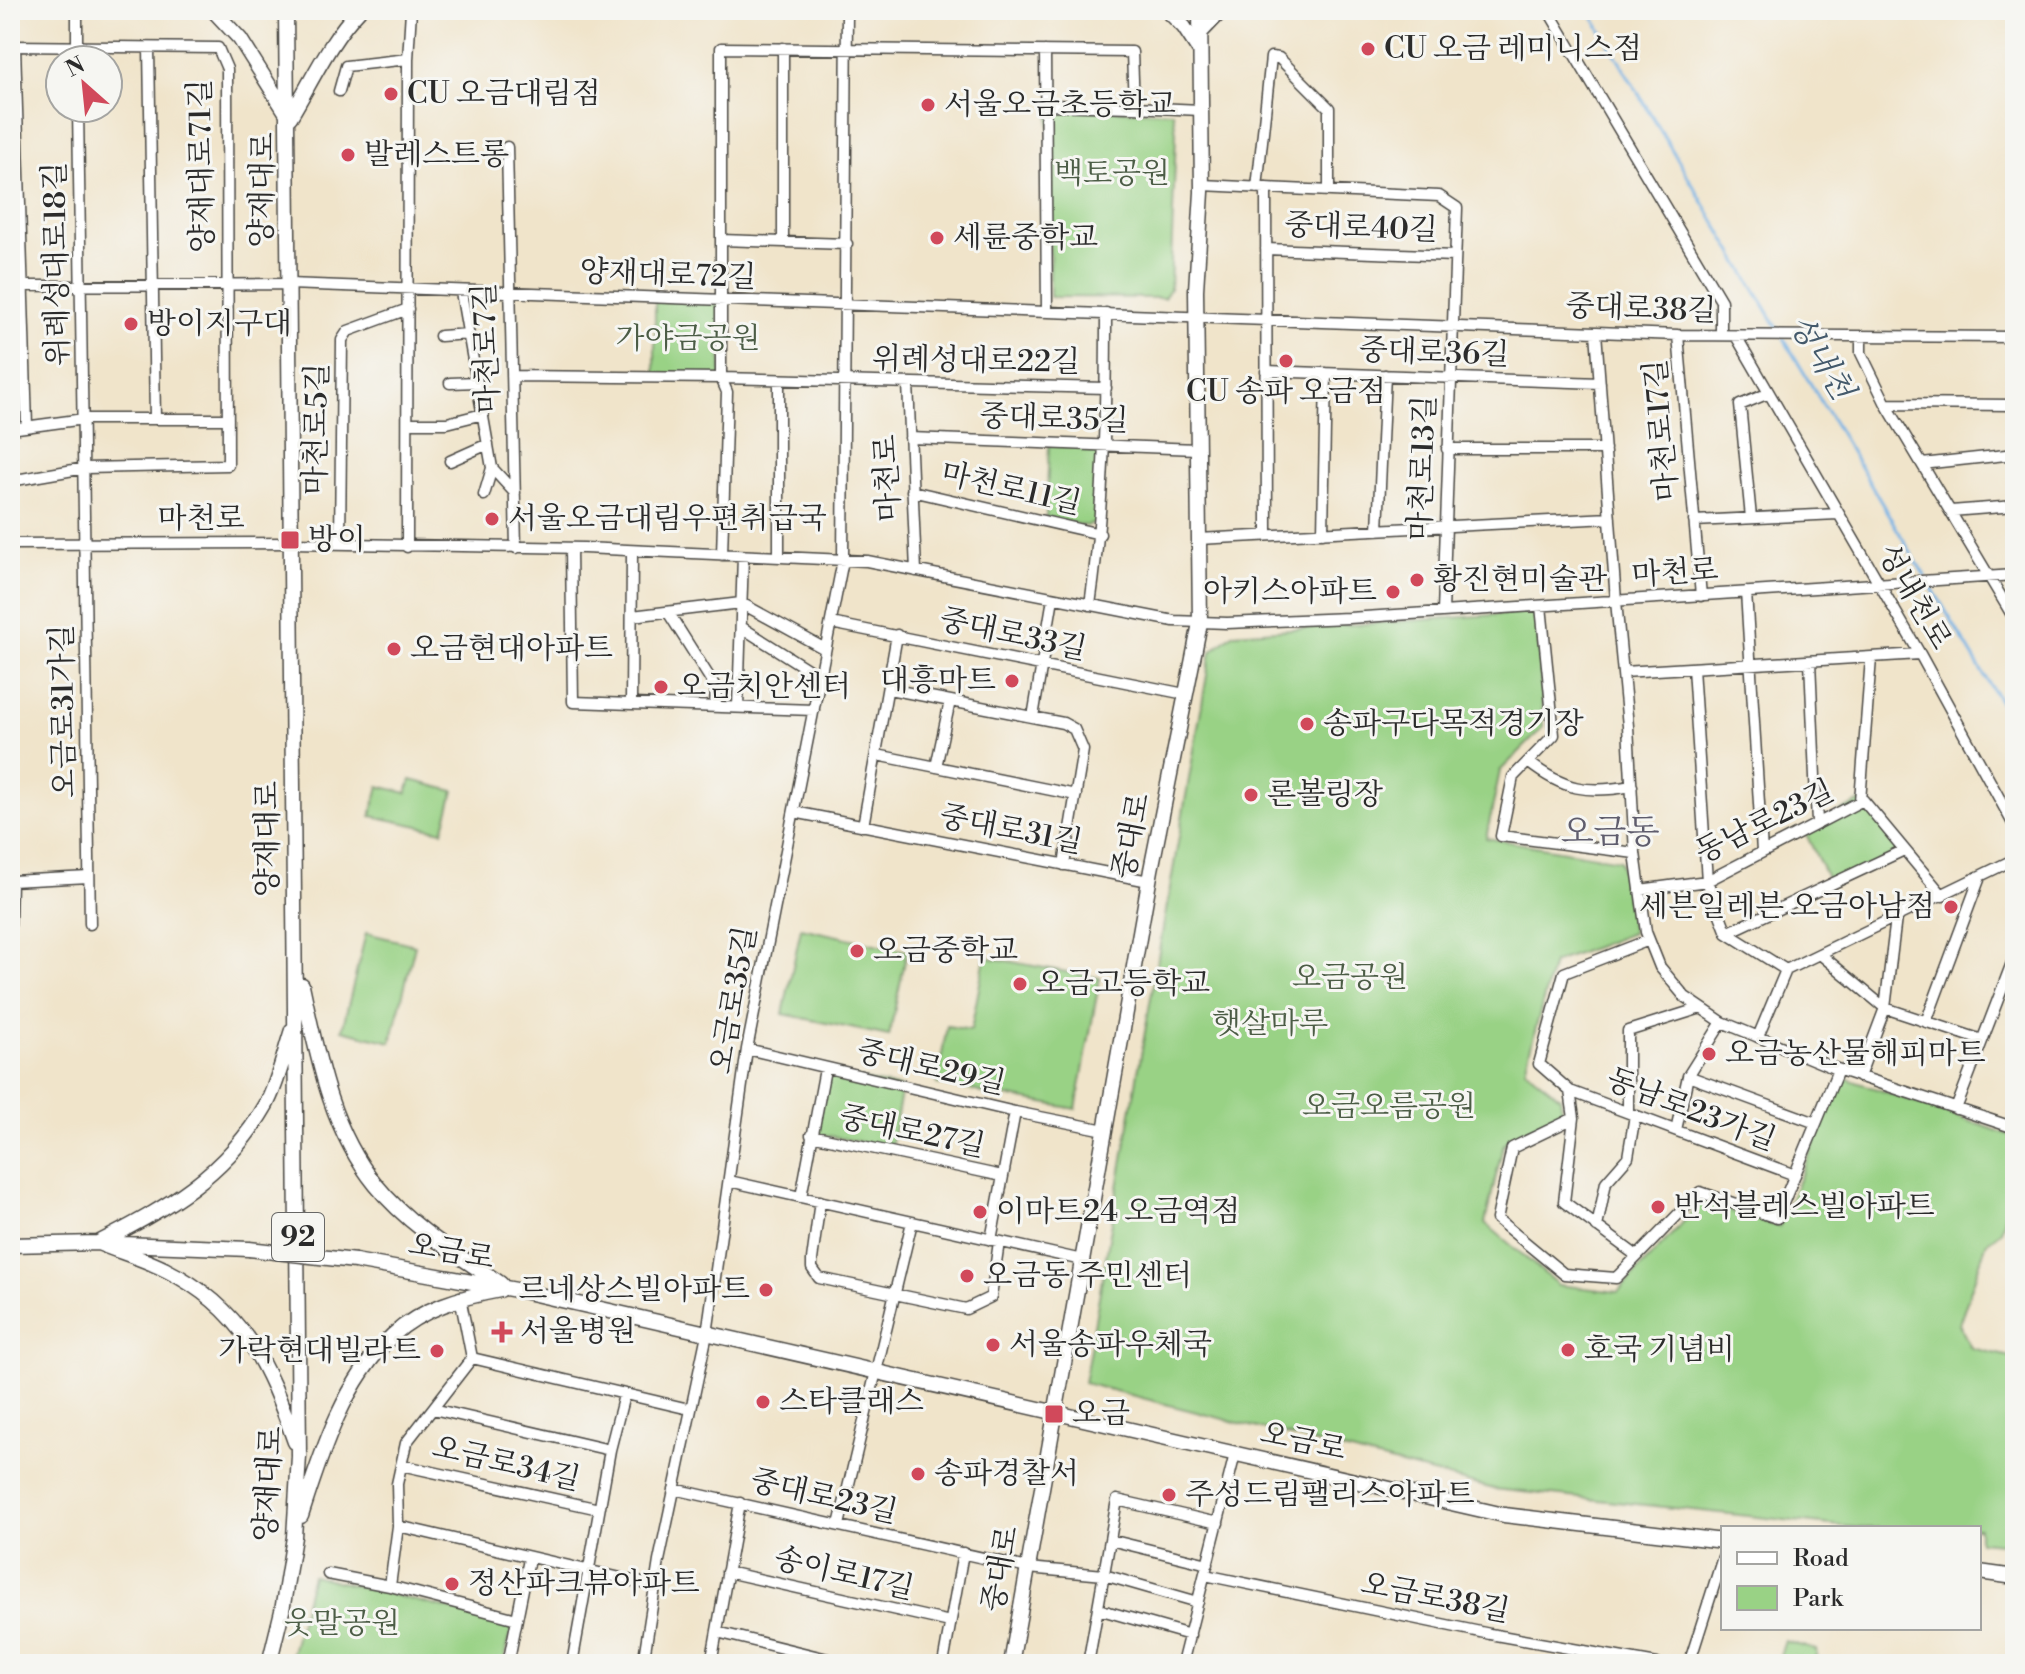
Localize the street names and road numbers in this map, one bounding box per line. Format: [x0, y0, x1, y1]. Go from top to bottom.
street label: 양재대로71길 [181, 79, 223, 253]
street label: 양재대로 [243, 132, 283, 248]
street label: 위례성대로18길 [36, 161, 78, 367]
street label: 중대로40길 [1284, 206, 1438, 250]
street label: 양재대로72길 [579, 253, 757, 297]
street label: 마천로7길 [466, 282, 508, 414]
street label: 중대로38길 [1565, 287, 1717, 331]
street label: 중대로36길 [1358, 331, 1510, 375]
street label: 위례성대로22길 [872, 340, 1080, 382]
street label: 마천로17길 [1637, 357, 1687, 503]
street label: 마천로5길 [297, 362, 337, 496]
street label: 마천로13길 [1401, 395, 1445, 541]
street label: 중대로35길 [979, 397, 1129, 441]
street label: 마천로 [867, 434, 909, 522]
street label: 마천로11길 [937, 454, 1085, 524]
street label: 마천로 [158, 500, 244, 538]
street label: 성내천로 [1869, 537, 1959, 657]
street label: 마천로 [1630, 551, 1720, 595]
street label: 중대로33길 [936, 601, 1090, 669]
street label: 오금로31가길 [43, 624, 85, 798]
street label: 동남로23길 [1689, 772, 1841, 872]
street label: 양재대로 [249, 781, 287, 897]
street label: 중대로 [1105, 790, 1159, 882]
street label: 중대로31길 [936, 798, 1086, 862]
street label: 오금로35길 [702, 923, 766, 1077]
street label: 중대로29길 [853, 1032, 1009, 1104]
street label: 동남로23가길 [1601, 1060, 1781, 1160]
street label: 중대로27길 [836, 1098, 988, 1166]
road number: 92 [272, 1213, 324, 1261]
street label: 오금로 [405, 1226, 497, 1278]
street label: 오금로 [1257, 1414, 1349, 1470]
street label: 양재대로 [247, 1425, 291, 1543]
street label: 오금로34길 [428, 1429, 584, 1499]
street label: 중대로23길 [747, 1462, 901, 1532]
street label: 중대로 [975, 1523, 1027, 1615]
street label: 송이로17길 [770, 1539, 918, 1609]
street label: 오금로38길 [1357, 1565, 1513, 1631]

